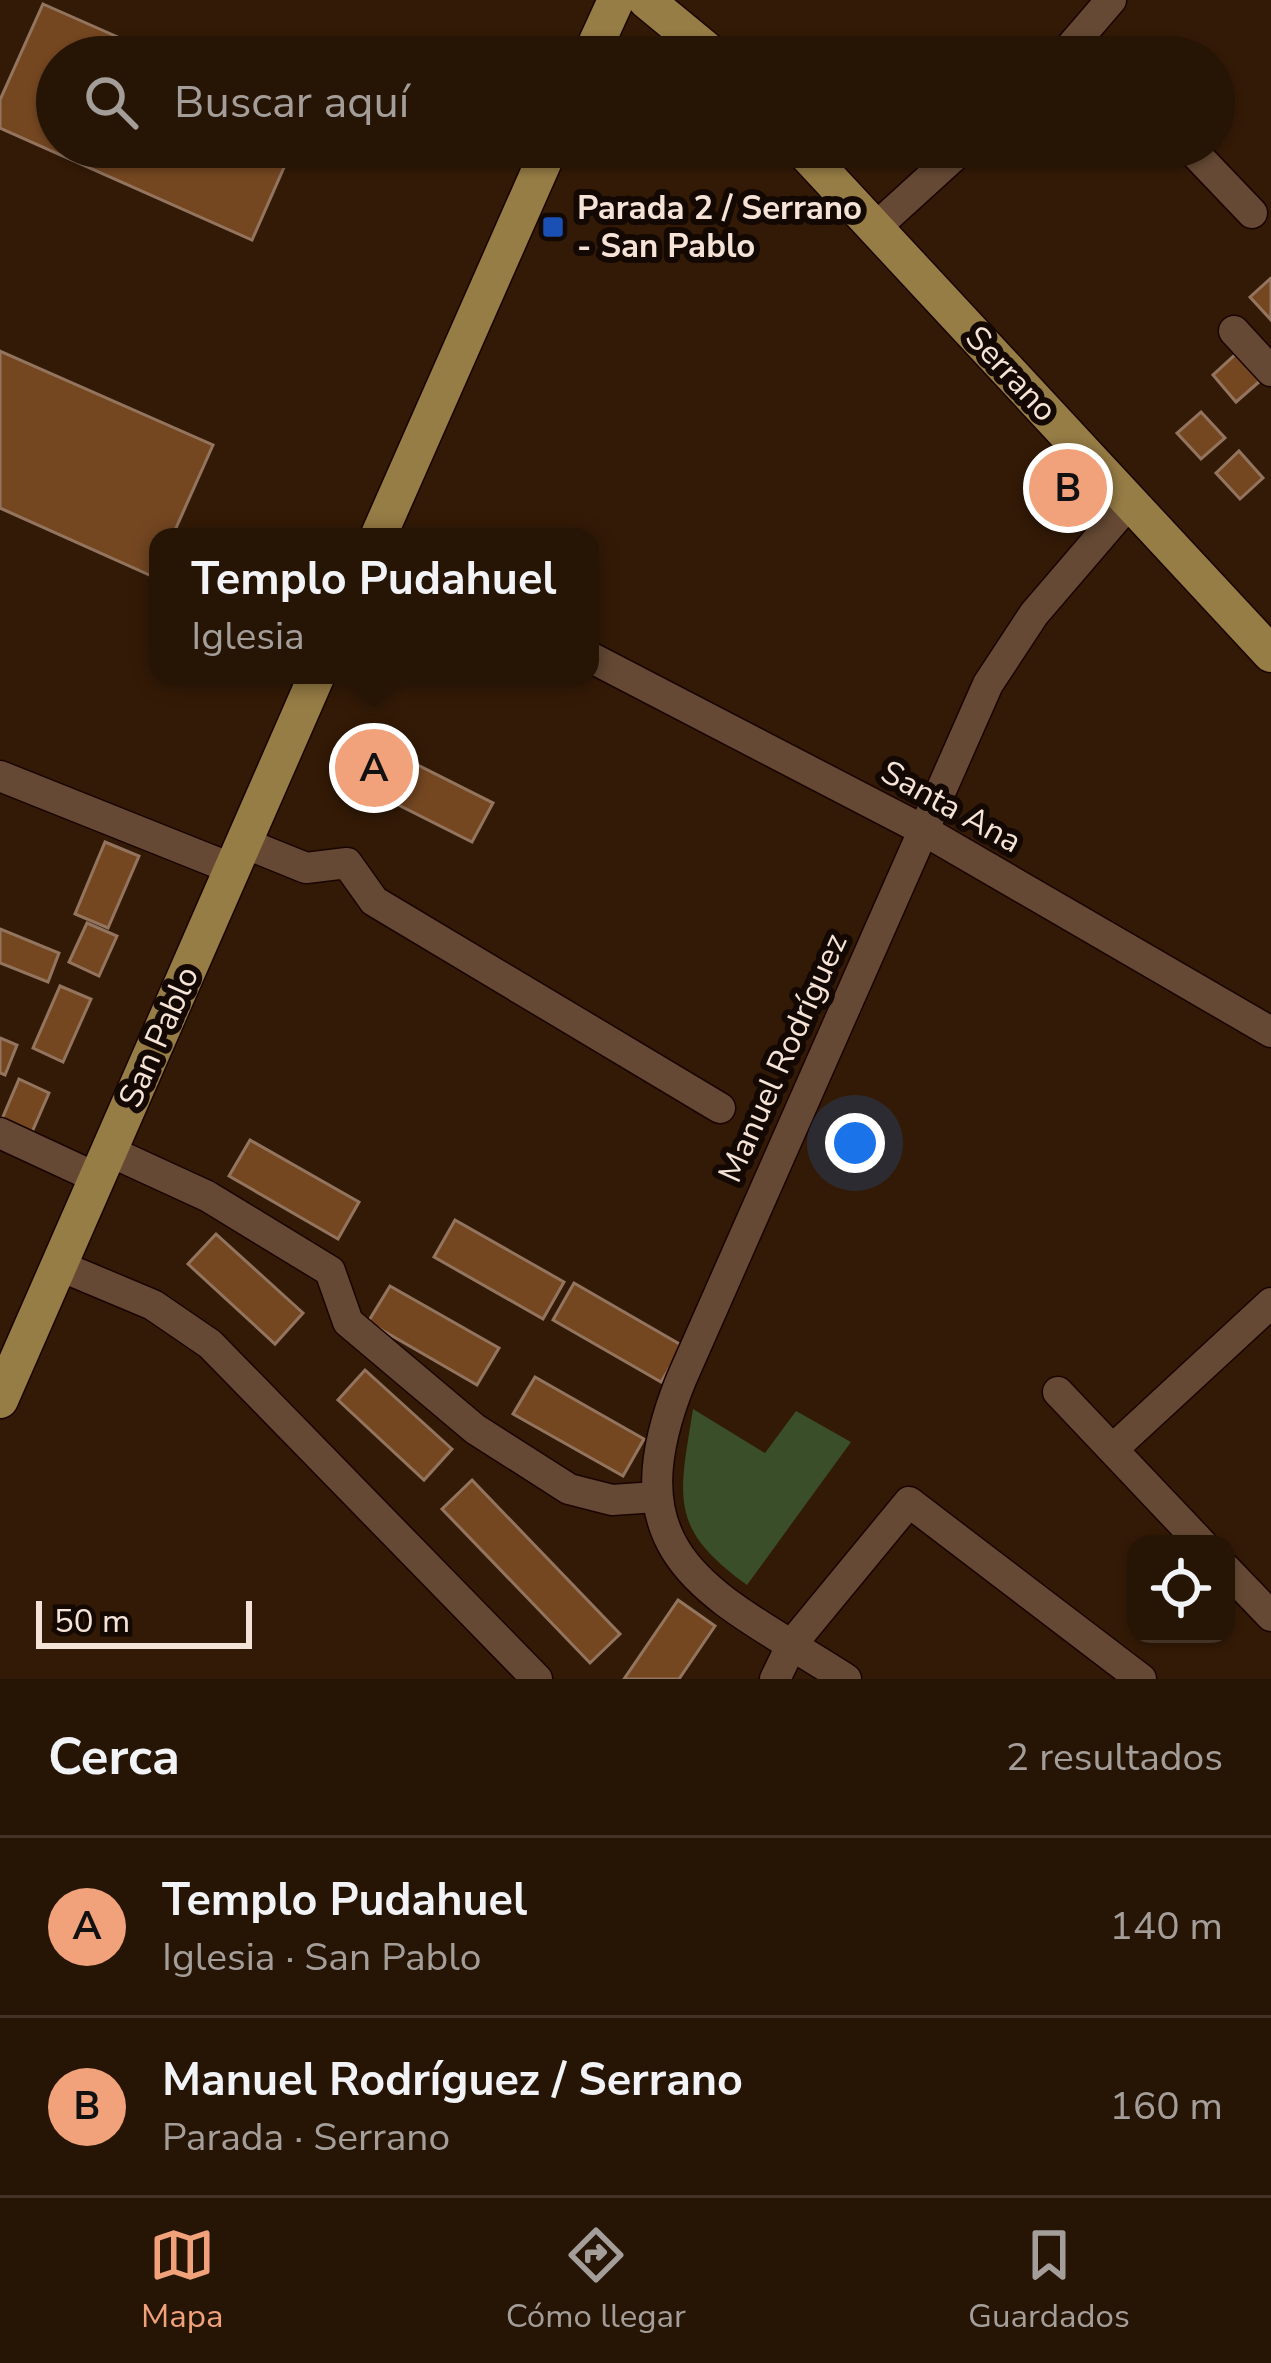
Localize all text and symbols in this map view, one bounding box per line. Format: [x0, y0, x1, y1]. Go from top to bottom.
search box [36, 36, 1235, 168]
icon: search [78, 69, 144, 135]
text: Buscar aquí [174, 72, 409, 133]
place label: Parada 2 / Serrano - San Pablo [577, 186, 862, 269]
marker: Parada 2 / Serrano - San Pablo [540, 214, 566, 240]
street label: Serrano [955, 316, 1067, 432]
pin: B [1029, 443, 1107, 533]
popup [149, 528, 599, 684]
text: Templo Pudahuel [191, 549, 557, 610]
text: Iglesia [191, 610, 305, 663]
pin: A [335, 723, 413, 813]
street label: Santa Ana [873, 750, 1029, 864]
street label: Manuel Rodríguez [708, 926, 858, 1190]
street label: San Pablo [108, 959, 210, 1115]
your location [825, 1113, 885, 1173]
map controls [1127, 1535, 1235, 1643]
button: locate [1127, 1535, 1235, 1643]
scale bar [36, 1595, 252, 1648]
text: 50 m [54, 1599, 130, 1644]
text: Cerca [48, 1722, 180, 1792]
text: 2 resultados [1006, 1731, 1223, 1784]
text: Templo Pudahuel [162, 1870, 527, 1931]
text: A [72, 1900, 102, 1953]
text: 140 m [1109, 1900, 1223, 1953]
text: Iglesia · San Pablo [162, 1931, 481, 1984]
text: Manuel Rodríguez / Serrano [162, 2050, 743, 2111]
text: B [74, 2080, 100, 2133]
text: 160 m [1109, 2080, 1223, 2133]
text: Parada · Serrano [162, 2111, 450, 2164]
tab: Mapa [141, 2222, 224, 2339]
tab: Cómo llegar [506, 2222, 686, 2339]
tab: Guardados [968, 2222, 1130, 2339]

